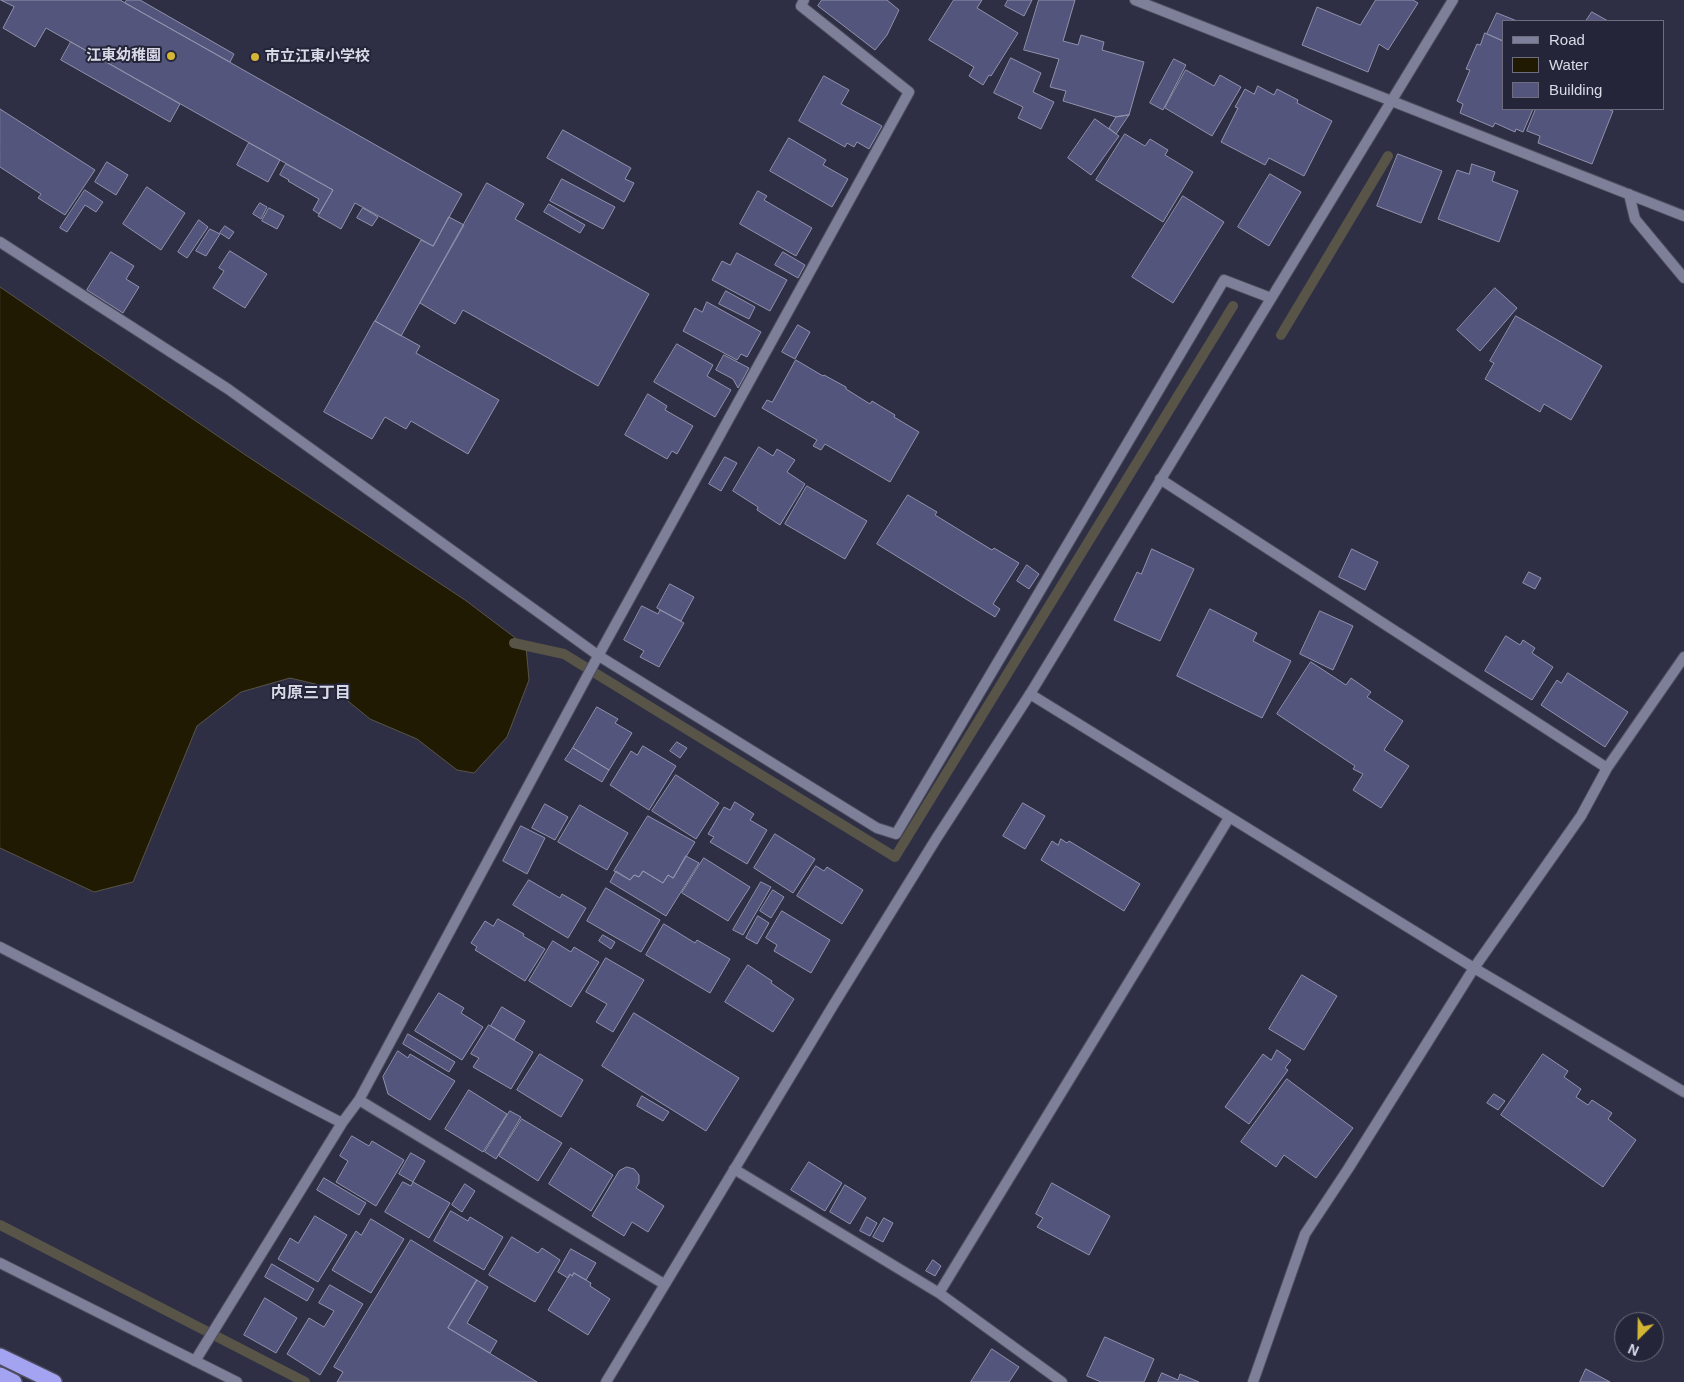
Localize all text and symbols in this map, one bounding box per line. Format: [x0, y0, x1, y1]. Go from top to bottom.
legend [1502, 20, 1664, 110]
text: Road [1549, 31, 1585, 48]
place label: 江東幼稚園 [86, 47, 161, 65]
place label: 市立江東小学校 [265, 48, 370, 66]
marker: 江東幼稚園 [165, 50, 177, 62]
marker: 市立江東小学校 [249, 51, 261, 63]
text: Water [1549, 56, 1588, 73]
text: Building [1549, 81, 1602, 98]
district label: 内原三丁目 [271, 684, 351, 704]
north arrow [1614, 1312, 1664, 1362]
text: N [1626, 1341, 1641, 1359]

